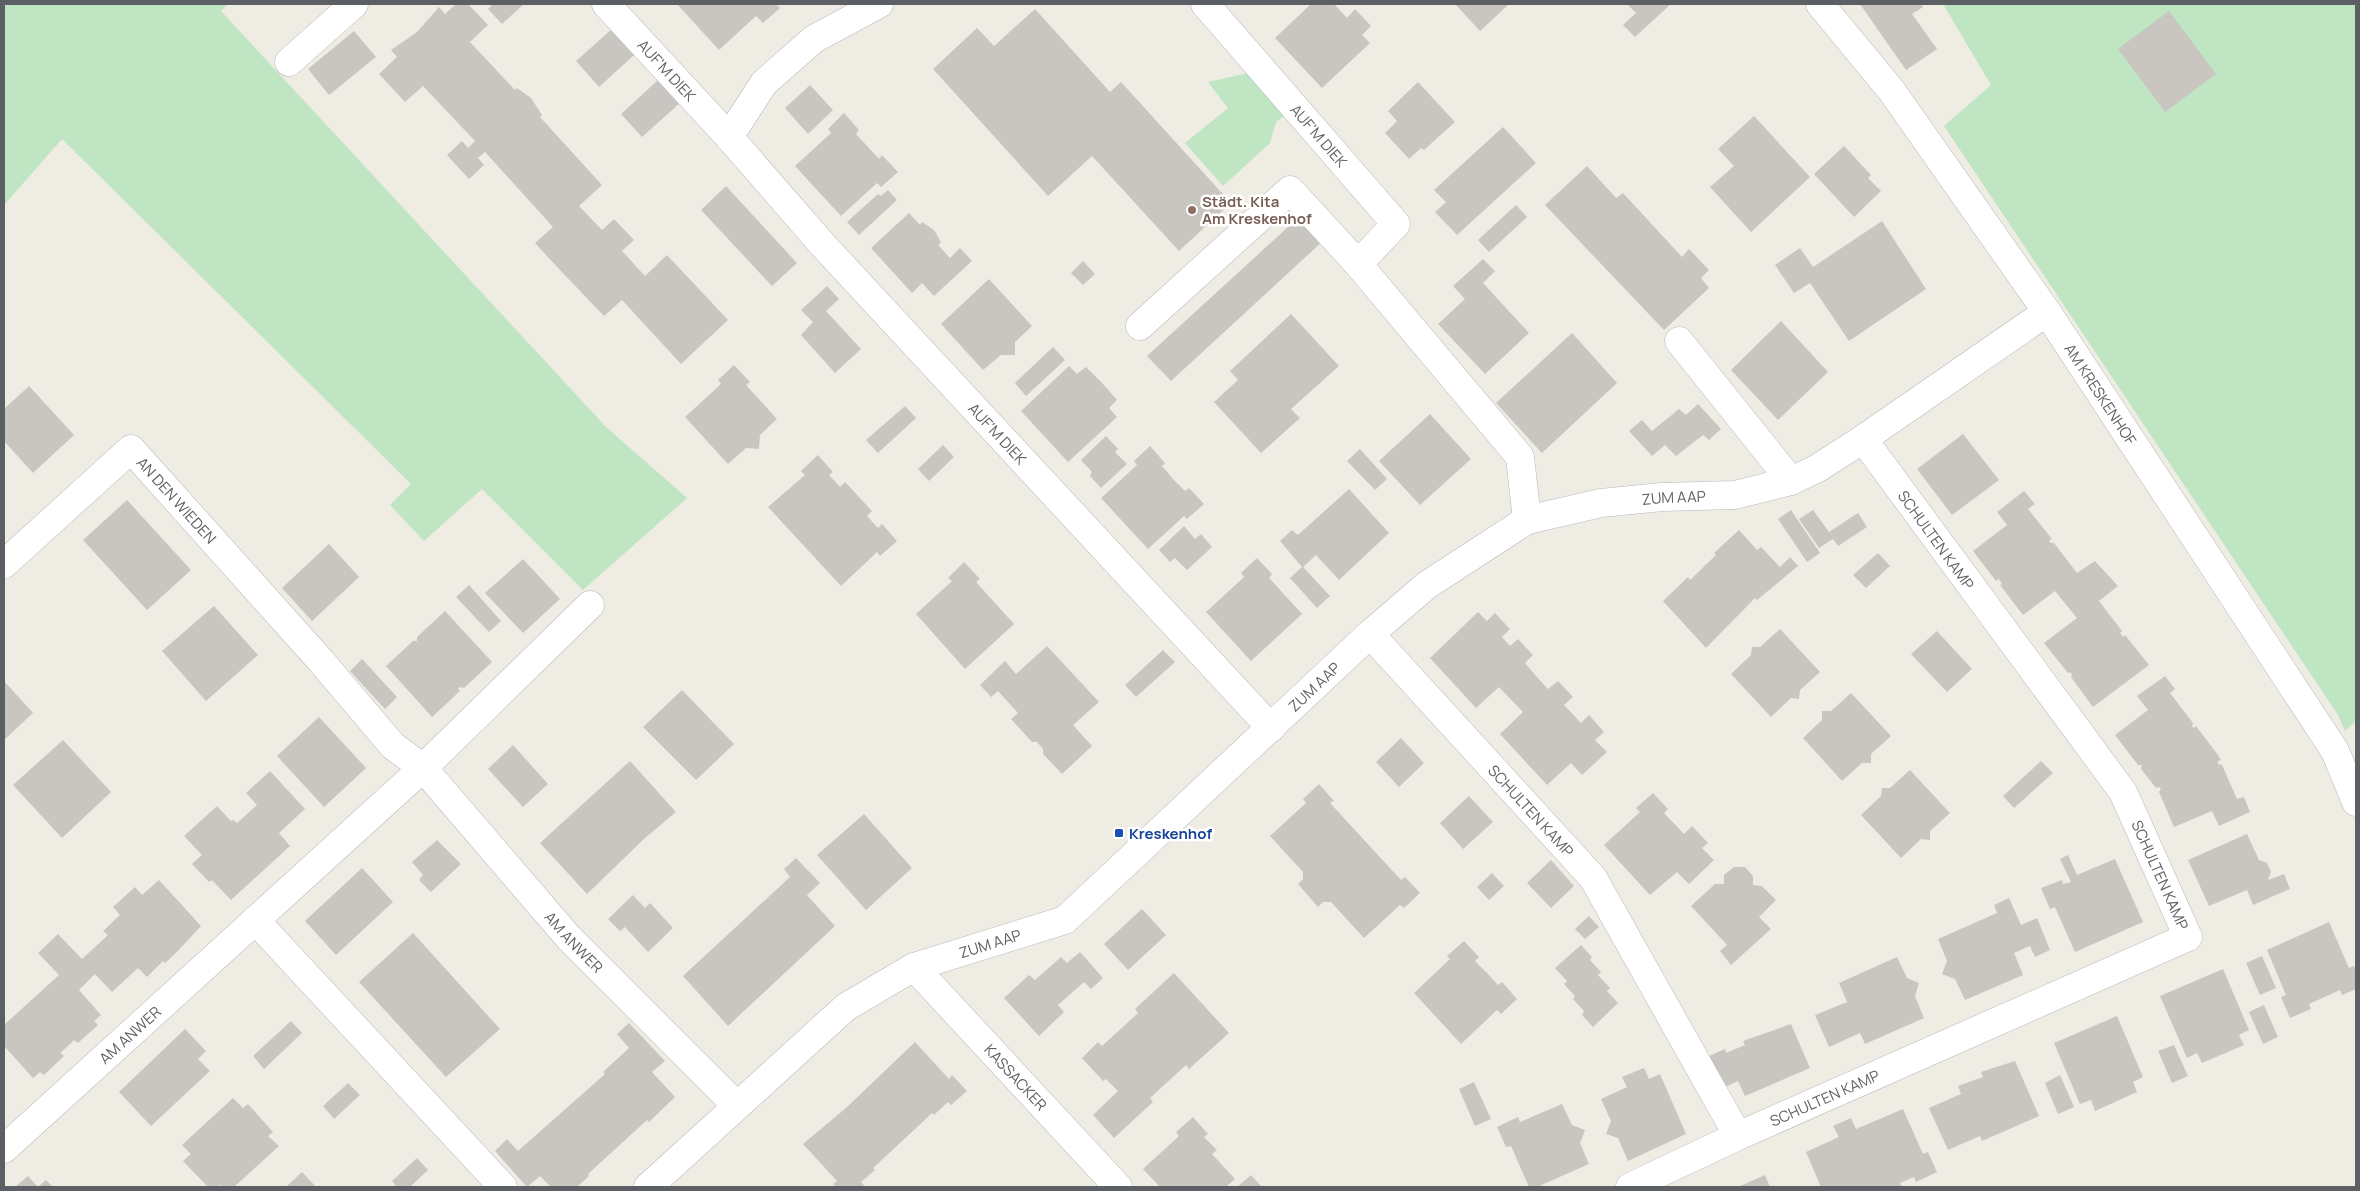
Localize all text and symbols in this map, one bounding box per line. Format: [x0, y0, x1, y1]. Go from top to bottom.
street label: AUF'M DIEK [633, 35, 701, 106]
street label: AUF'M DIEK [1286, 99, 1352, 171]
place label: Städt. Kita Am Kreskenhof [1202, 191, 1312, 229]
marker: Städt. Kita Am Kreskenhof [1186, 204, 1198, 216]
street label: AM KRESKENHOF [2060, 339, 2142, 449]
street label: AUF'M DIEK [964, 398, 1032, 469]
street label: AN DEN WIEDEN [132, 452, 221, 548]
street label: ZUM AAP [1641, 485, 1706, 509]
street label: SCHULTEN KAMP [1893, 486, 1979, 594]
street label: ZUM AAP [1283, 657, 1345, 716]
street label: SCHULTEN KAMP [1484, 760, 1579, 861]
street label: SCHULTEN KAMP [2126, 817, 2194, 933]
place label: Kreskenhof [1129, 823, 1212, 844]
marker: Kreskenhof [1113, 827, 1125, 839]
street label: AM ANWER [540, 907, 608, 977]
street label: ZUM AAP [956, 924, 1024, 963]
street label: AM ANWER [94, 1001, 165, 1068]
street label: KASSACKER [980, 1039, 1052, 1115]
street label: SCHULTEN KAMP [1766, 1064, 1883, 1131]

